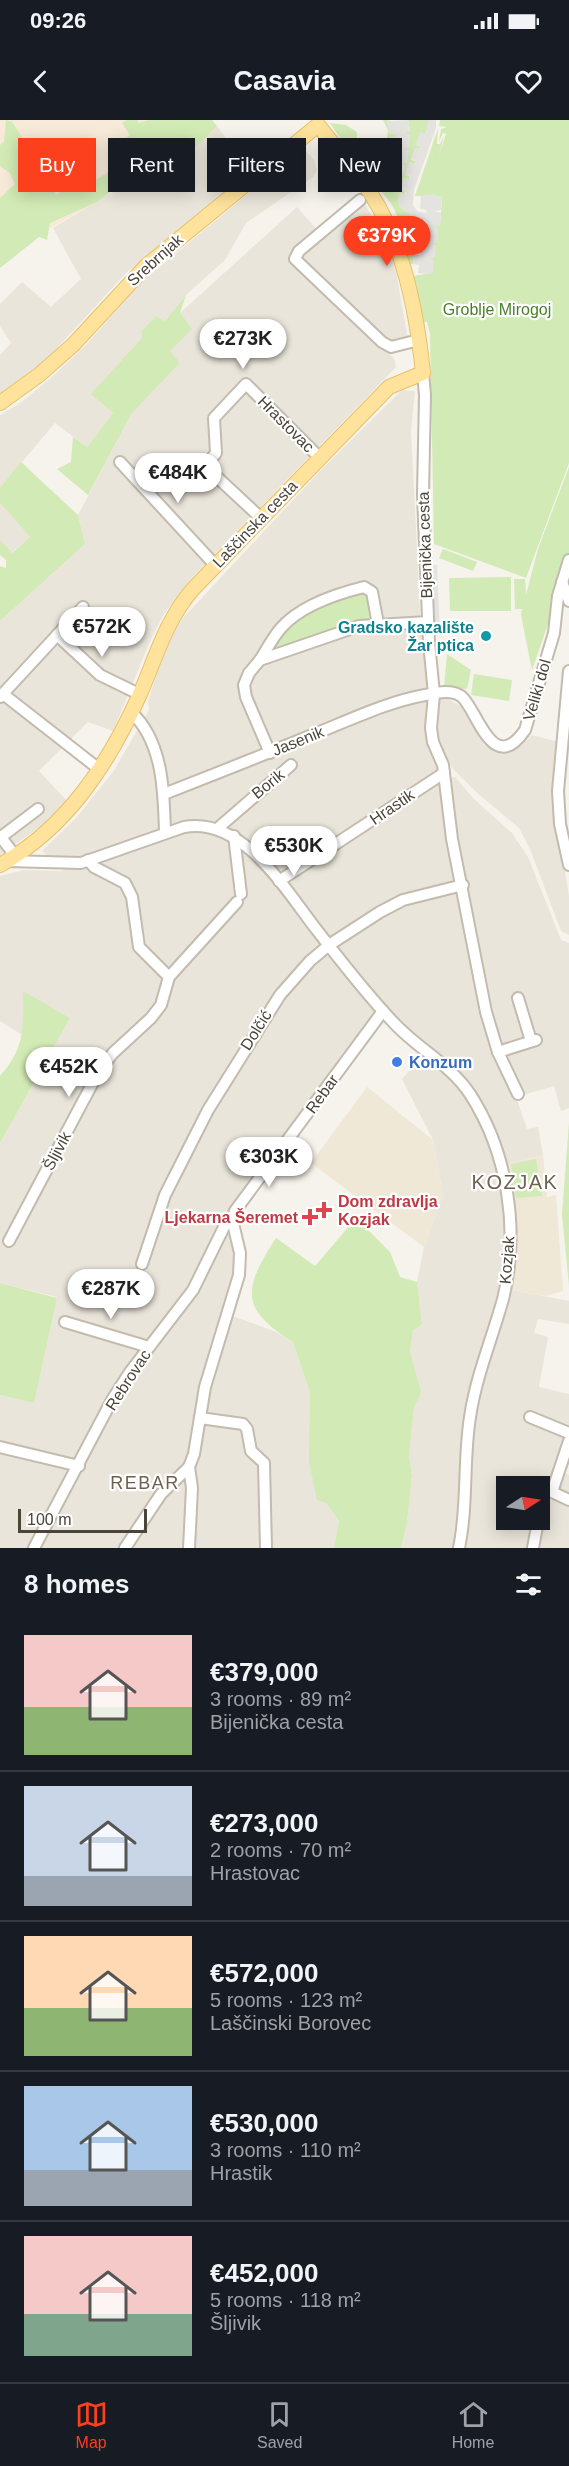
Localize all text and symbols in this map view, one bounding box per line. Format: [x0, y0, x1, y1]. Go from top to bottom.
text: 09:26 [30, 8, 86, 33]
icon: back [24, 65, 57, 98]
icon: heart [512, 65, 545, 98]
text: Casavia [233, 66, 336, 96]
chip: Buy [18, 138, 96, 192]
chip: Rent [108, 138, 195, 192]
chip: Filters [207, 138, 306, 192]
chip: New [318, 138, 402, 192]
pin: €379K [345, 216, 429, 267]
text: €379K [358, 224, 416, 246]
street label: Srebrnjak [124, 230, 187, 289]
park label: Groblje Mirogoj [443, 301, 551, 318]
pin: €273K [201, 319, 285, 370]
text: €273K [214, 327, 272, 349]
street label: Hrastovac [255, 393, 317, 455]
pin: €484K [136, 453, 220, 504]
text: €484K [149, 461, 207, 483]
street label: Laščinska cesta [209, 477, 301, 571]
street label: Bijenička cesta [415, 491, 435, 599]
pin: €572K [60, 607, 144, 658]
text: €572K [73, 615, 131, 637]
place label: Gradsko kazalište Žar ptica [338, 619, 474, 654]
marker: Gradsko kazalište Žar ptica [479, 629, 493, 643]
street label: Veliki dol [520, 657, 554, 723]
street label: Jasenik [270, 723, 327, 759]
street label: Borik [248, 765, 288, 802]
street label: Hrastik [367, 785, 418, 828]
pin: €530K [252, 826, 336, 877]
text: €530K [265, 834, 323, 856]
street label: Dolčić [237, 1007, 275, 1053]
pin: €452K [27, 1047, 111, 1098]
place label: Konzum [409, 1054, 472, 1071]
text: €452K [40, 1055, 98, 1077]
marker: Konzum [390, 1055, 404, 1069]
street label: Rebar [302, 1071, 342, 1117]
street label: Šljivik [39, 1128, 75, 1173]
pin: €303K [227, 1137, 311, 1188]
text: €303K [240, 1145, 298, 1167]
district label: KOZJAK [472, 1171, 558, 1193]
place label: Dom zdravlja Kozjak [338, 1193, 438, 1228]
marker: Dom zdravlja Kozjak [315, 1201, 333, 1219]
place label: Ljekarna Šeremet [165, 1208, 299, 1226]
marker: Ljekarna Šeremet [303, 1210, 317, 1224]
street label: Kozjak [496, 1234, 518, 1285]
pin: €287K [69, 1269, 153, 1320]
text: €287K [82, 1277, 140, 1299]
street label: Rebrovac [102, 1347, 154, 1413]
district label: REBAR [110, 1473, 180, 1493]
north arrow [496, 1476, 550, 1530]
map controls [496, 1476, 550, 1530]
scale bar [18, 1506, 147, 1534]
text: 100 m [27, 1511, 71, 1528]
icon: filters [512, 1568, 545, 1601]
text: 8 homes [24, 1569, 130, 1599]
text: €379,000 [210, 1657, 318, 1687]
icon: home [72, 1659, 144, 1731]
text: 3 rooms · 89 m² [210, 1688, 351, 1710]
text: Bijenička cesta [210, 1711, 343, 1733]
text: €273,000 [210, 1808, 318, 1838]
icon: home [72, 1810, 144, 1882]
text: 2 rooms · 70 m² [210, 1839, 351, 1861]
text: Hrastovac [210, 1862, 300, 1884]
text: €572,000 [210, 1958, 318, 1988]
icon: home [72, 1960, 144, 2032]
text: 5 rooms · 123 m² [210, 1989, 362, 2011]
text: Laščinski Borovec [210, 2012, 371, 2034]
text: €530,000 [210, 2108, 318, 2138]
icon: home [72, 2110, 144, 2182]
text: 3 rooms · 110 m² [210, 2139, 361, 2161]
text: Hrastik [210, 2162, 272, 2184]
text: €452,000 [210, 2258, 318, 2288]
icon: home [72, 2260, 144, 2332]
text: 5 rooms · 118 m² [210, 2289, 361, 2311]
text: Šljivik [210, 2312, 261, 2334]
tab: Map [75, 2398, 108, 2452]
tab: Saved [257, 2398, 302, 2452]
tab: Home [452, 2398, 494, 2452]

